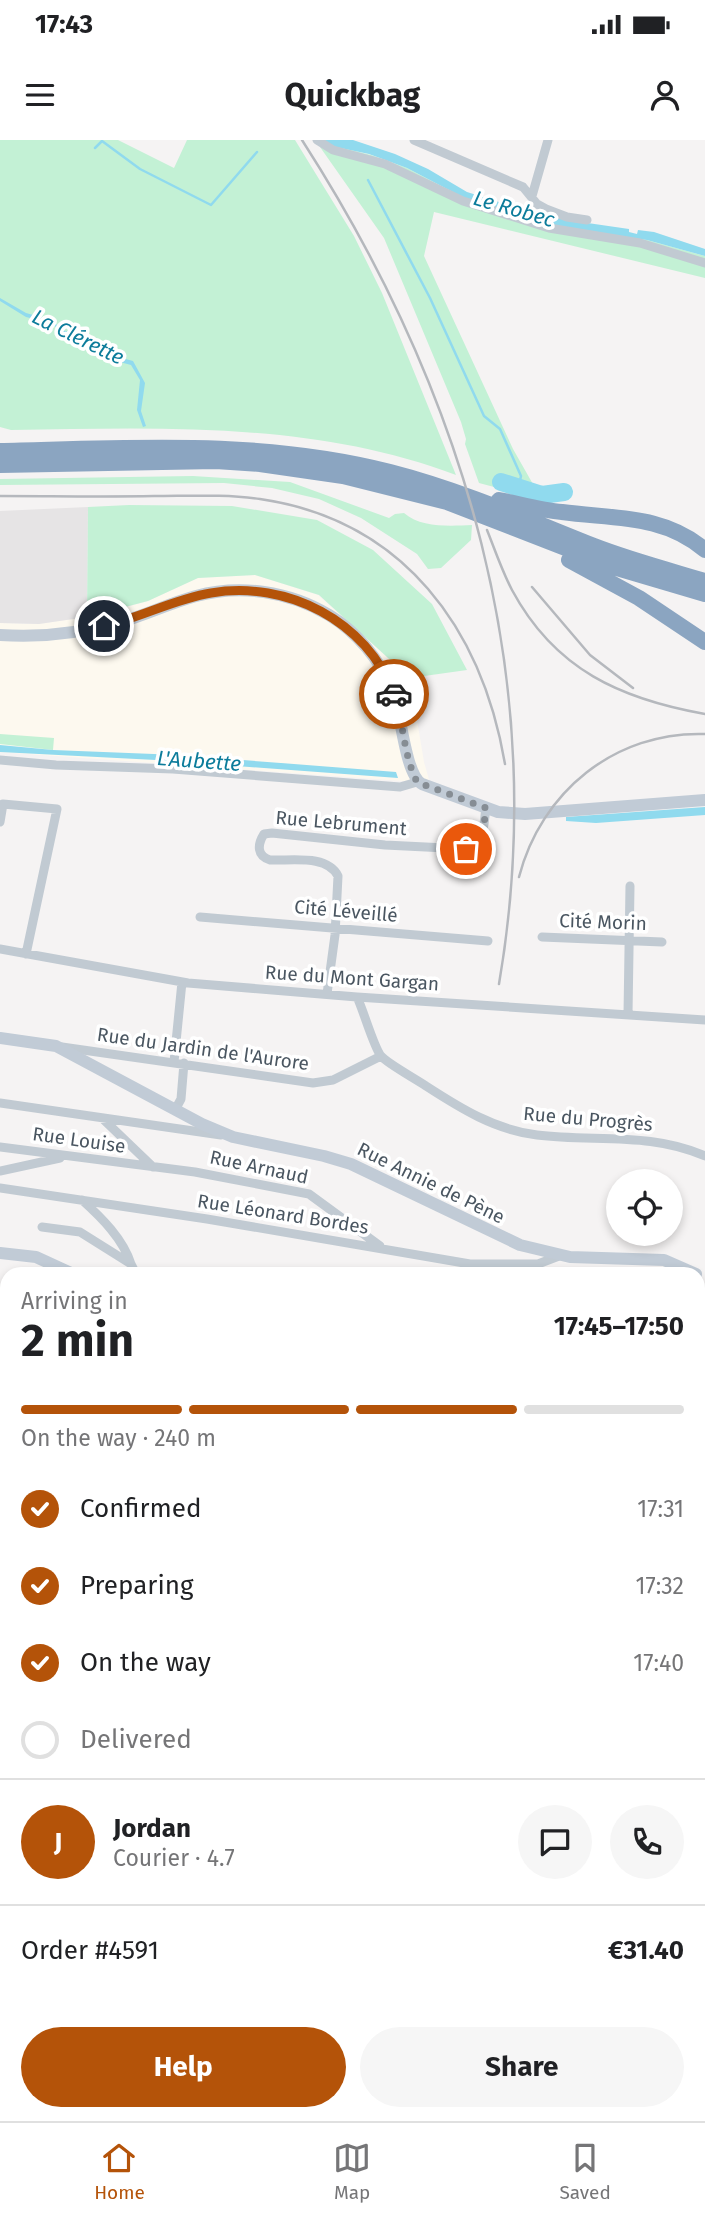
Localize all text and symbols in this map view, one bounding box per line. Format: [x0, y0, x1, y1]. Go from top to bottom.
text: 17:43 [35, 9, 93, 40]
icon: menu [21, 76, 59, 114]
text: Quickbag [284, 76, 421, 114]
icon: person [646, 76, 684, 114]
water label: Le Robec [470, 185, 558, 233]
water label: La Clérette [28, 304, 128, 370]
pin [74, 596, 134, 656]
icon: home [85, 607, 123, 645]
courier [359, 659, 429, 729]
icon: car [375, 675, 413, 713]
water label: L'Aubette [156, 745, 242, 777]
street label: Rue Lebrument [274, 806, 408, 840]
pin [436, 819, 496, 879]
icon: bag [447, 830, 485, 868]
street label: Cité Léveillé [293, 895, 399, 927]
street label: Cité Morin [559, 909, 647, 935]
street label: Rue du Mont Gargan [264, 960, 440, 996]
street label: Rue du Jardin de l'Aurore [96, 1023, 310, 1075]
street label: Rue du Progrès [522, 1102, 654, 1136]
street label: Rue Louise [31, 1122, 127, 1158]
street label: Rue Annie de Pène [354, 1137, 508, 1229]
street label: Rue Arnaud [208, 1145, 310, 1189]
map controls [606, 1169, 683, 1246]
button: locate [606, 1169, 683, 1246]
street label: Rue Léonard Bordes [196, 1189, 370, 1239]
text: Arriving in [21, 1287, 128, 1315]
text: 17:45–17:50 [554, 1311, 684, 1342]
text: 2 min [21, 1313, 134, 1368]
text: On the way · 240 m [21, 1424, 216, 1452]
icon: check [21, 1490, 59, 1528]
text: Confirmed [80, 1493, 201, 1524]
text: 17:31 [637, 1495, 684, 1523]
icon: check [21, 1567, 59, 1605]
text: Preparing [80, 1570, 193, 1601]
text: 17:32 [635, 1572, 684, 1600]
icon: check [21, 1644, 59, 1682]
text: On the way [80, 1647, 211, 1678]
text: 17:40 [633, 1649, 684, 1677]
text: Delivered [80, 1724, 192, 1755]
button: chat [518, 1805, 592, 1879]
button: phone [610, 1805, 684, 1879]
text: Jordan [113, 1813, 191, 1844]
text: J [54, 1827, 62, 1858]
text: Courier · 4.7 [113, 1844, 235, 1872]
text: Order #4591 [21, 1935, 159, 1966]
text: €31.40 [608, 1935, 684, 1966]
button: Help [21, 2027, 346, 2107]
button: Share [360, 2027, 684, 2107]
tab: Home [94, 2139, 145, 2204]
tab: Map [333, 2139, 371, 2204]
tab: Saved [559, 2139, 611, 2204]

